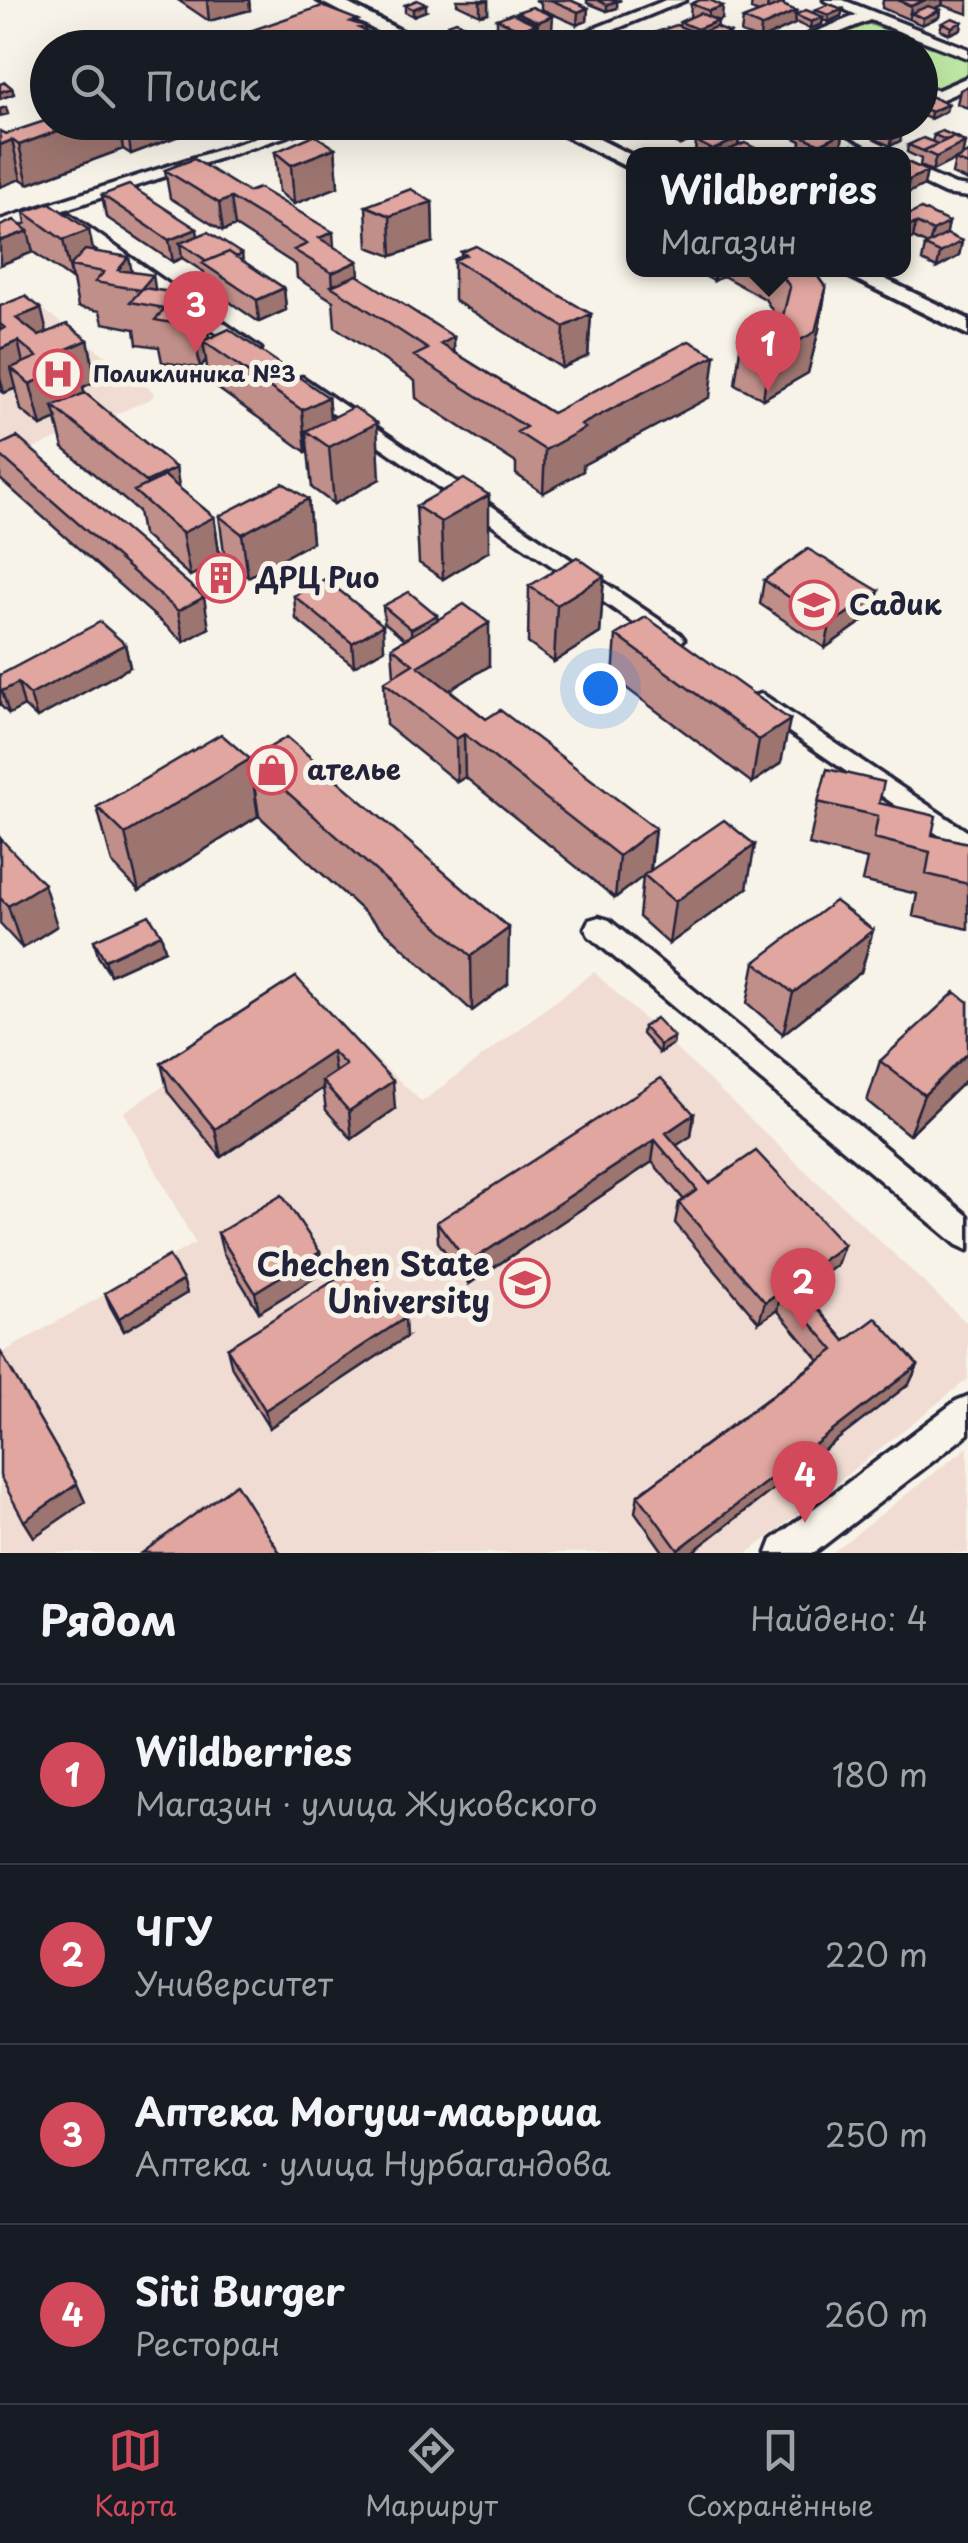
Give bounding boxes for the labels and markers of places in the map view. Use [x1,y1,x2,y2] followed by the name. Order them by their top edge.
[164,270,228,353] pin: 3
[736,310,800,392] pin: 1
[32,348,84,400] hospital icon: Поликлиника №3
[93,356,296,389] place label: Поликлиника №3
[195,552,247,604] building icon: ДРЦ Рио
[255,555,379,598] place label: ДРЦ Рио
[788,579,840,631] school or university icon: Садик
[849,582,942,625] place label: Садик
[246,744,298,796] shop icon: ателье
[307,747,401,790] place label: ателье
[256,1239,490,1324] place label: Chechen State University
[770,1248,836,1330] pin: 2
[499,1257,551,1309] school or university icon: Chechen State University
[772,1440,838,1523] pin: 4

